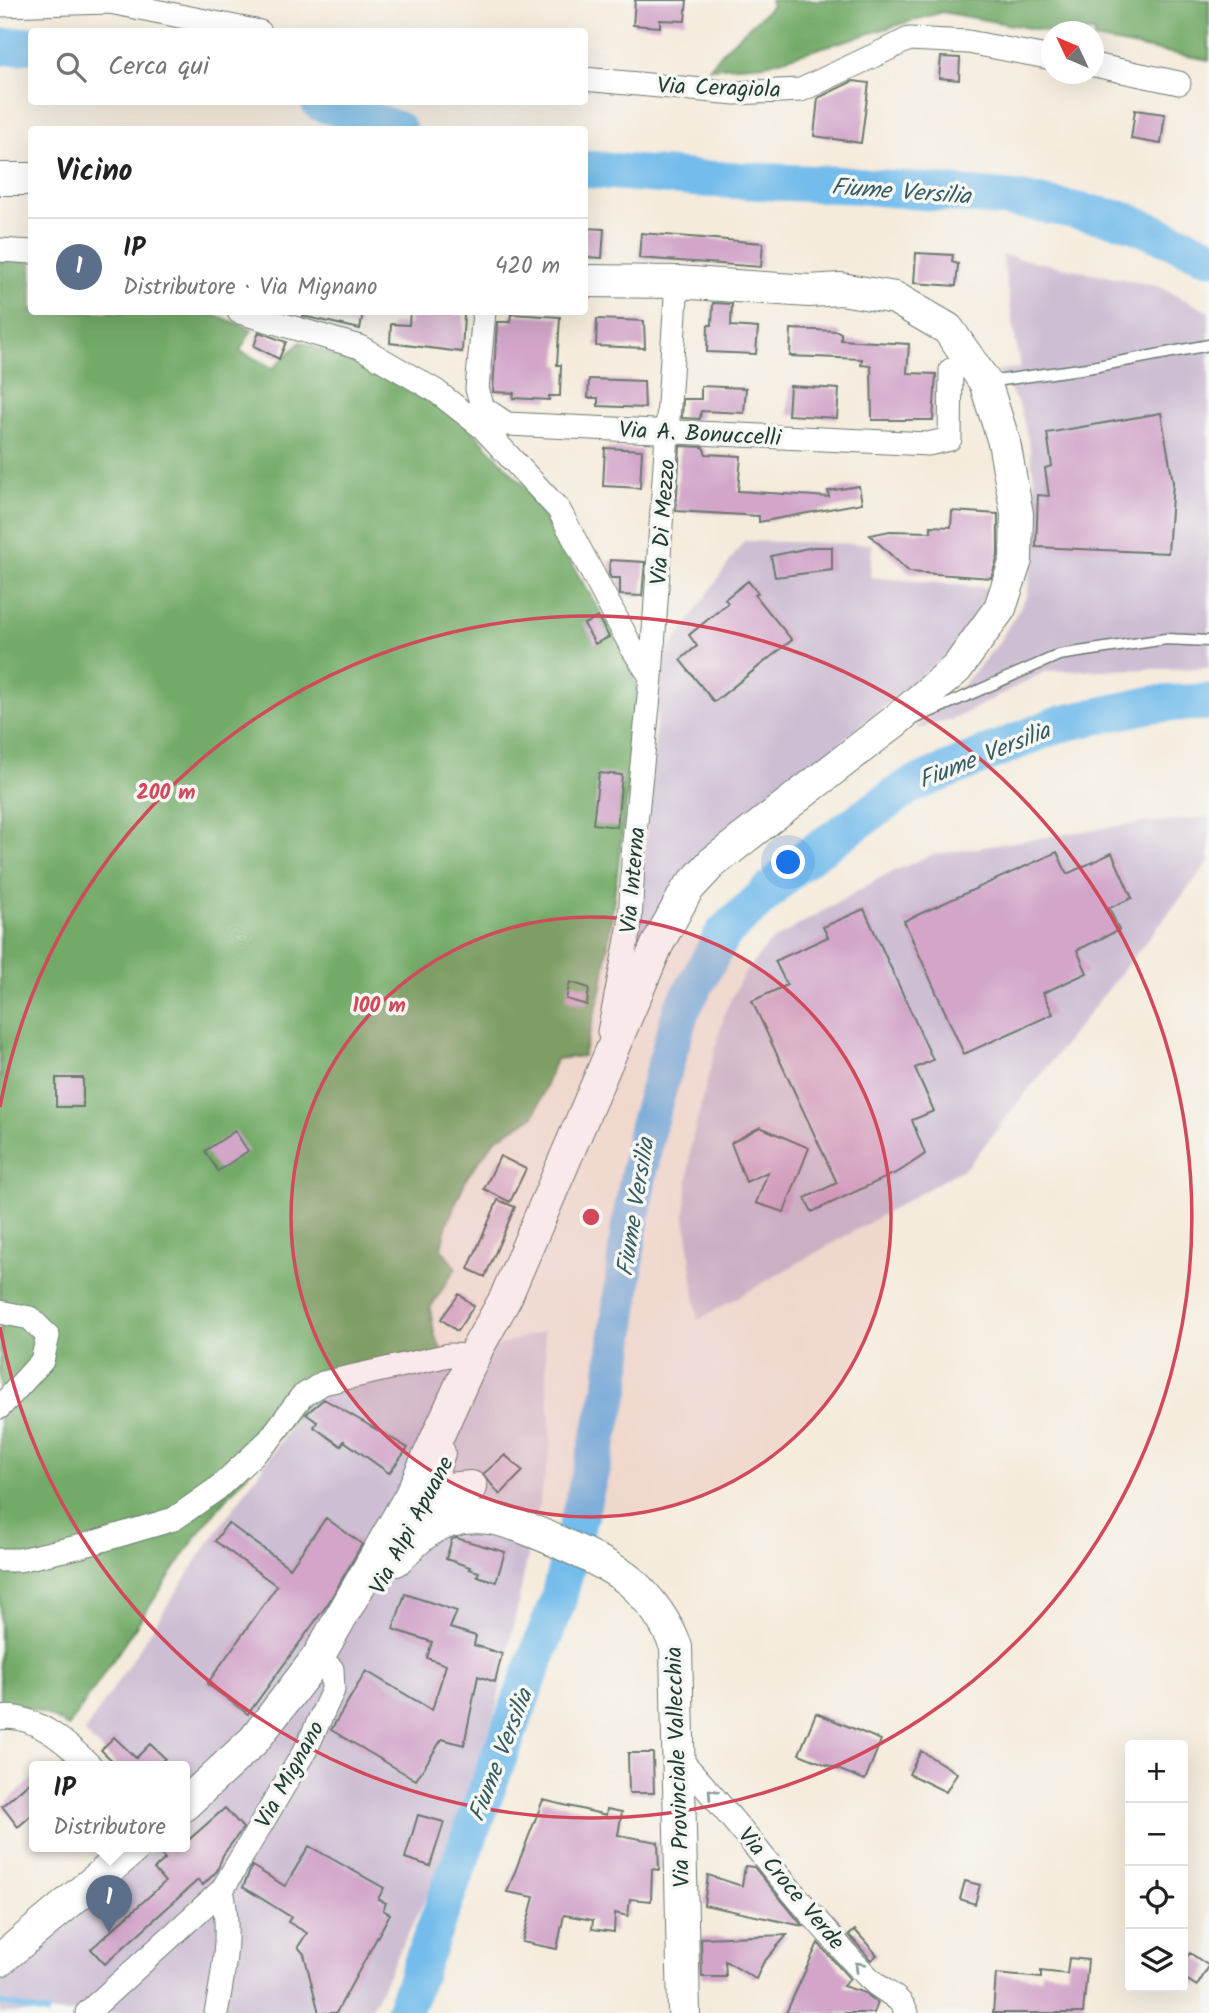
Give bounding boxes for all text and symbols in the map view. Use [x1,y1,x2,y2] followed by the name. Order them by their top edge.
[1041,21,1104,84] north arrow
[28,28,588,105] search box
[108,46,209,88] text: Cerca qui
[52,48,90,86] icon: search
[657,69,781,109] street label: Via Ceragiola
[56,148,133,196] text: Vicino
[830,168,974,217] water label: Fiume Versilia
[123,228,145,270] text: IP
[76,249,82,285] text: 1
[495,249,560,285] text: 420 m
[123,270,377,306] text: Distributore · Via Mignano
[618,413,783,457] street label: Via A. Bonuccelli
[642,458,686,586] street label: Via Di Mezzo
[913,712,1058,801] water label: Fiume Versilia
[136,777,196,810] text: 200 m
[611,825,657,935] street label: Via Interna
[771,845,805,879] your location
[352,990,406,1023] text: 100 m
[606,1134,667,1279] water label: Fiume Versilia
[579,1205,603,1229] centre of rings
[361,1450,464,1602] street label: Via Alpi Apuane
[657,1646,701,1888] street label: Via Provinciale Vallecchia
[458,1682,545,1828] water label: Fiume Versilia
[246,1715,335,1835] street label: Via Mignano
[1125,1740,1188,1992] map controls
[1125,1740,1188,1803] button: +
[29,1761,190,1852] popup
[53,1768,76,1810] text: IP
[708,1788,720,1801] one-way arrow
[1125,1803,1188,1866] button: −
[53,1810,166,1846] text: Distributore
[728,1820,853,1959] street label: Via Croce Verde
[1125,1866,1188,1929] button: locate
[86,1875,132,1933] pin: 1
[1125,1929,1188,1992] button: layers
[855,1962,868,1975] one-way arrow

